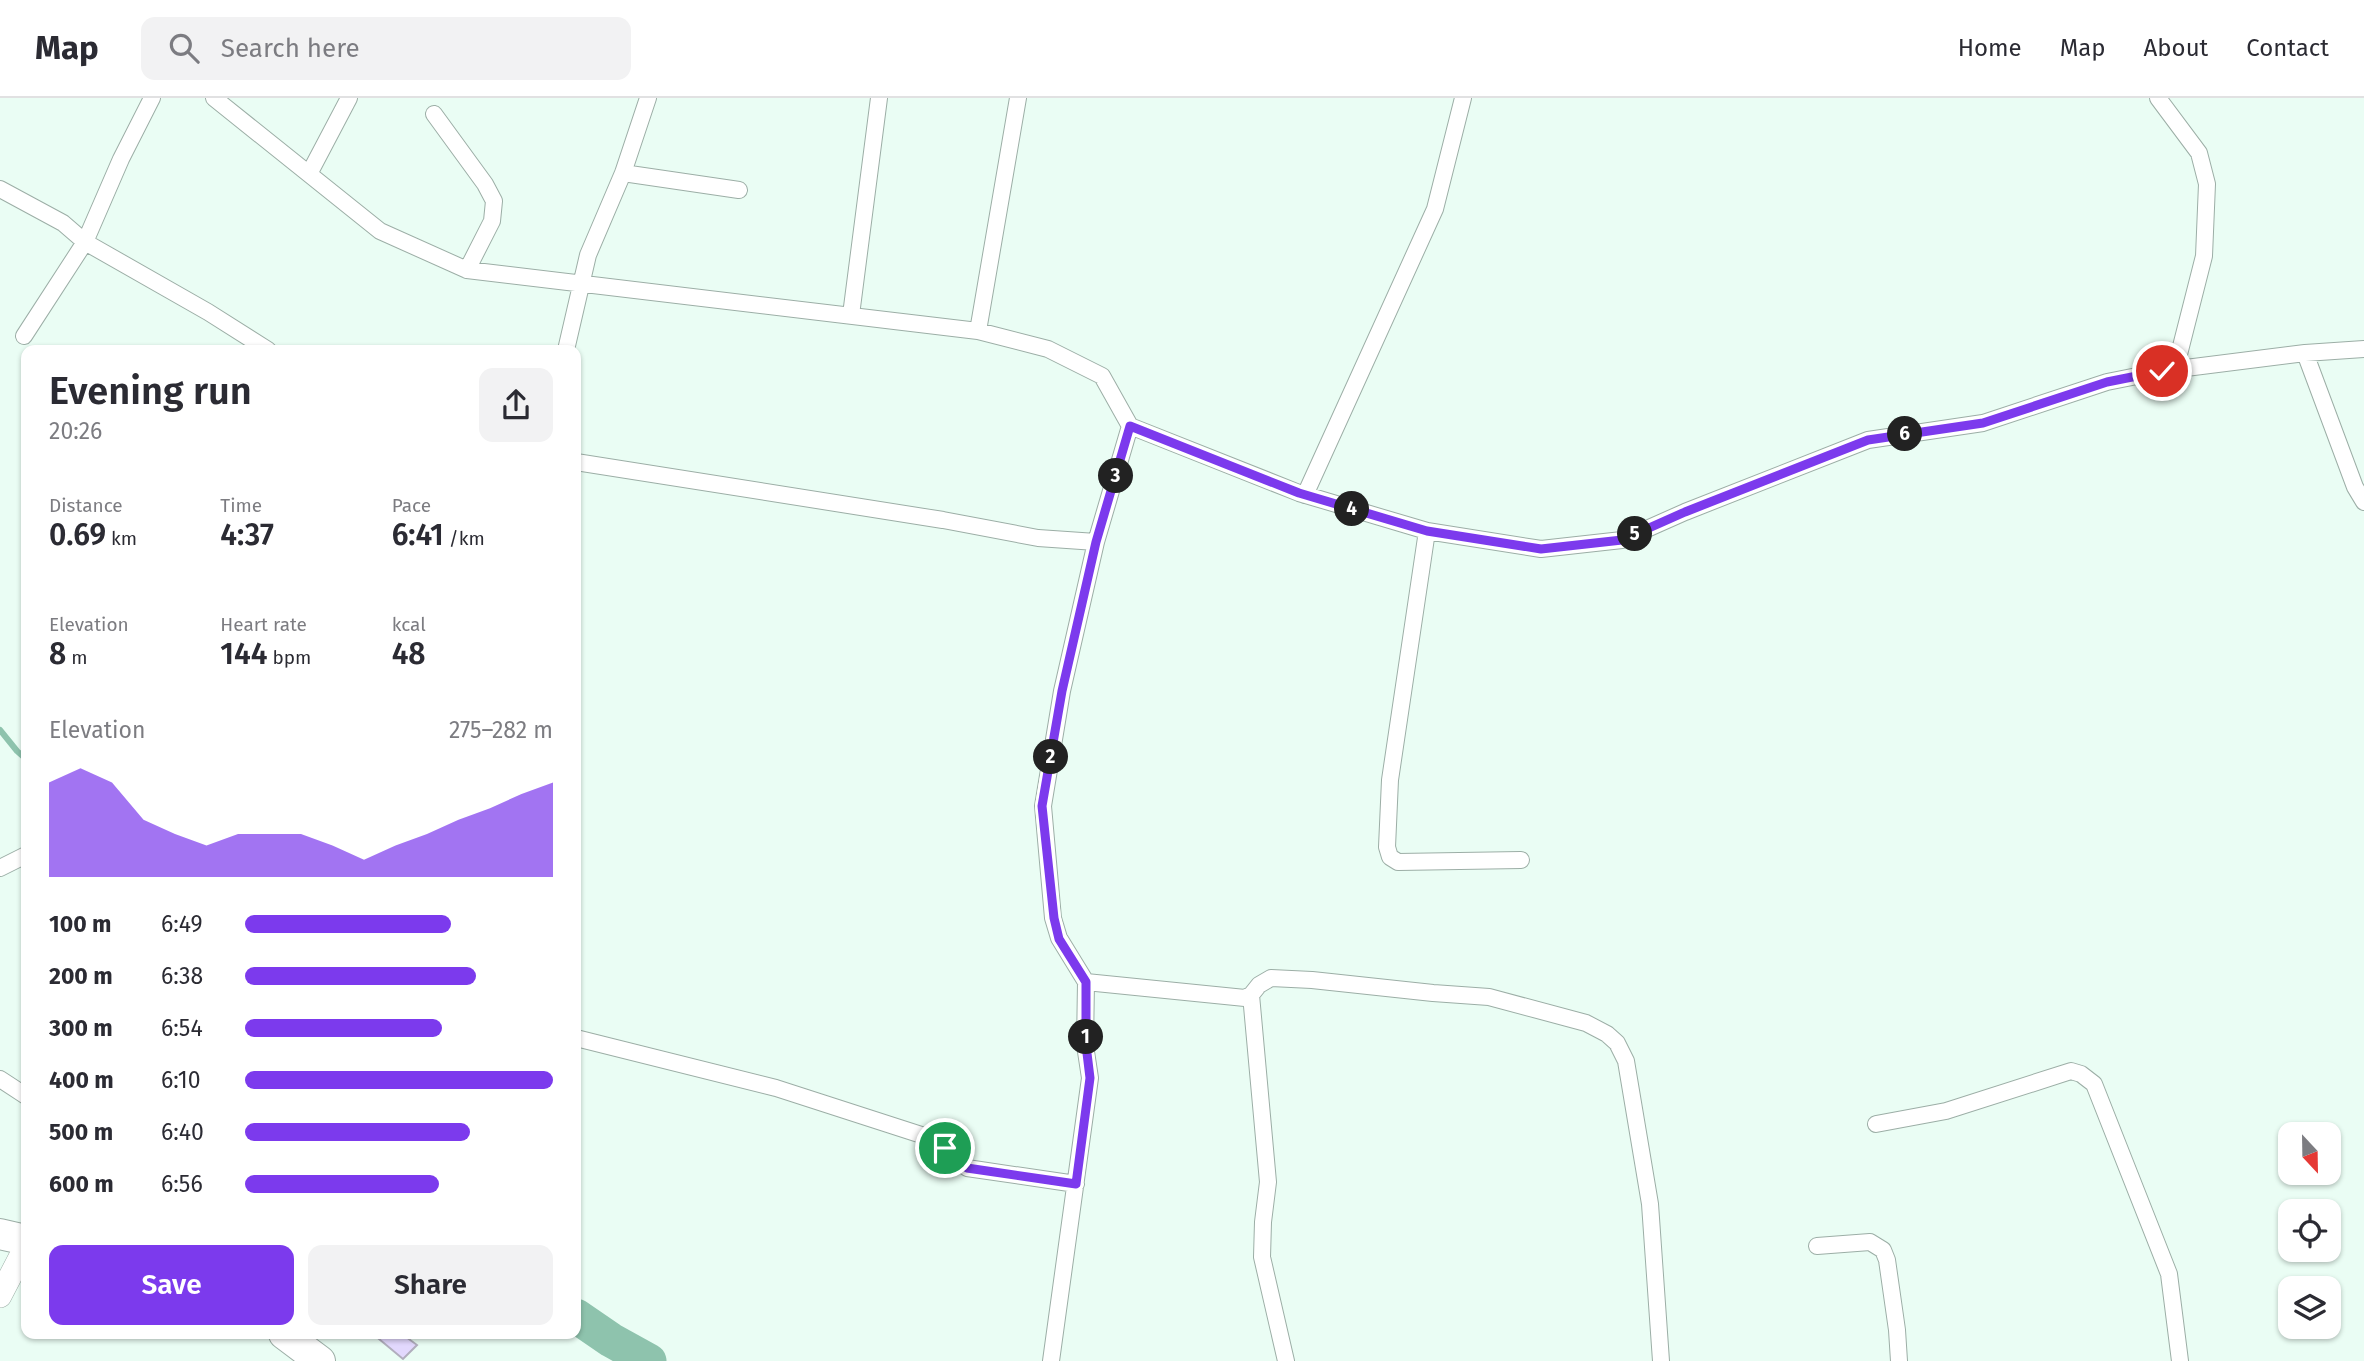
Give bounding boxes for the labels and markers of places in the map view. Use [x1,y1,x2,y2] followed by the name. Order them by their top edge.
[2132,341,2192,401] pin
[1888,416,1923,452] pin: 6
[1098,458,1134,494] pin: 3
[1334,492,1370,526] pin: 4
[1618,516,1652,551] pin: 5
[1034,740,1068,774] pin: 2
[1068,1020,1104,1054] pin: 1
[915,1118,975,1178] pin

